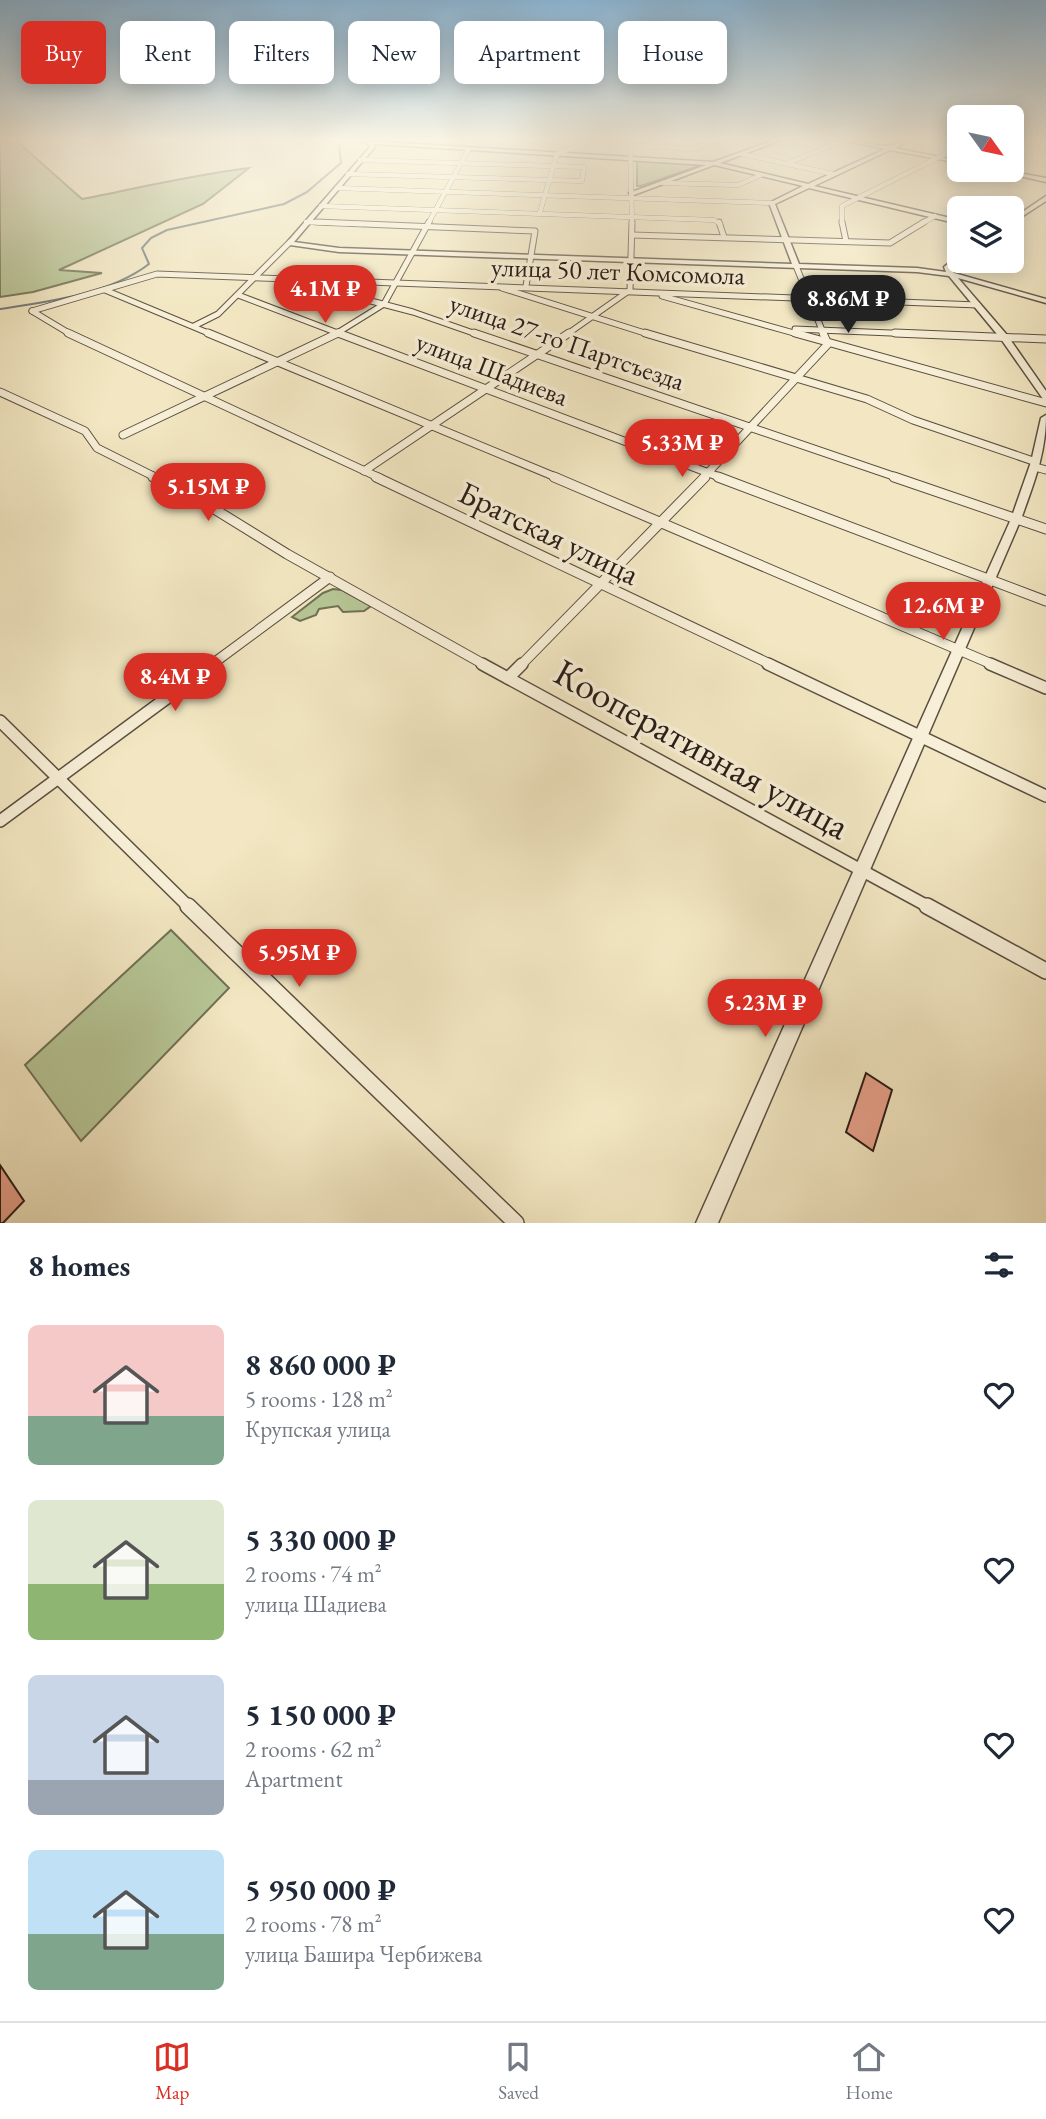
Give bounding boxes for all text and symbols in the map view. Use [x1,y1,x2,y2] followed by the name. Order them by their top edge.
[21,21,106,84] chip: Buy
[120,21,215,84] chip: Rent
[229,21,334,84] chip: Filters
[348,21,440,84] chip: New
[454,21,604,84] chip: Apartment
[618,21,727,84] chip: House
[947,105,1024,182] north arrow
[947,105,1024,273] map controls
[947,196,1024,273] button: layers
[490,250,746,292] street label: улица 50 лет Комсомола
[268,266,382,325] pin: 4.1M ₽
[290,273,360,303] text: 4.1M ₽
[783,276,913,335] pin: 8.86M ₽
[807,283,889,313] text: 8.86M ₽
[445,286,690,398] street label: улица 27-го Партсъезда
[411,324,573,414] street label: улица Шадиева
[617,420,747,479] pin: 5.33M ₽
[641,427,723,457] text: 5.33M ₽
[143,463,273,523] pin: 5.15M ₽
[167,471,249,501] text: 5.15M ₽
[452,471,647,595] street label: Братская улица
[878,582,1008,642] pin: 12.6M ₽
[902,590,984,620] text: 12.6M ₽
[546,647,859,850] street label: Кооперативная улица
[118,654,232,713] pin: 8.4M ₽
[140,661,210,691] text: 8.4M ₽
[234,930,364,989] pin: 5.95M ₽
[258,937,340,967] text: 5.95M ₽
[700,979,830,1039] pin: 5.23M ₽
[724,987,806,1017] text: 5.23M ₽
[28,1246,130,1285] text: 8 homes
[980,1246,1018,1284] icon: filters
[245,1345,396,1384] text: 8 860 000 ₽
[84,1353,168,1437] icon: home
[980,1376,1018,1414] icon: heart
[245,1384,393,1414] text: 5 rooms · 128 m²
[245,1414,391,1444] text: Крупская улица
[245,1520,396,1559] text: 5 330 000 ₽
[84,1528,168,1612] icon: home
[980,1551,1018,1589] icon: heart
[245,1559,382,1589] text: 2 rooms · 74 m²
[245,1589,387,1619] text: улица Шадиева
[245,1695,396,1734] text: 5 150 000 ₽
[84,1703,168,1787] icon: home
[980,1726,1018,1764] icon: heart
[245,1734,382,1764] text: 2 rooms · 62 m²
[245,1764,343,1794] text: Apartment
[245,1870,396,1909] text: 5 950 000 ₽
[84,1878,168,1962] icon: home
[980,1901,1018,1939] icon: heart
[245,1909,382,1939] text: 2 rooms · 78 m²
[245,1939,482,1969] text: улица Башира Чербижева
[153,2038,191,2105] tab: Map
[498,2038,539,2105] tab: Saved
[846,2038,893,2105] tab: Home

